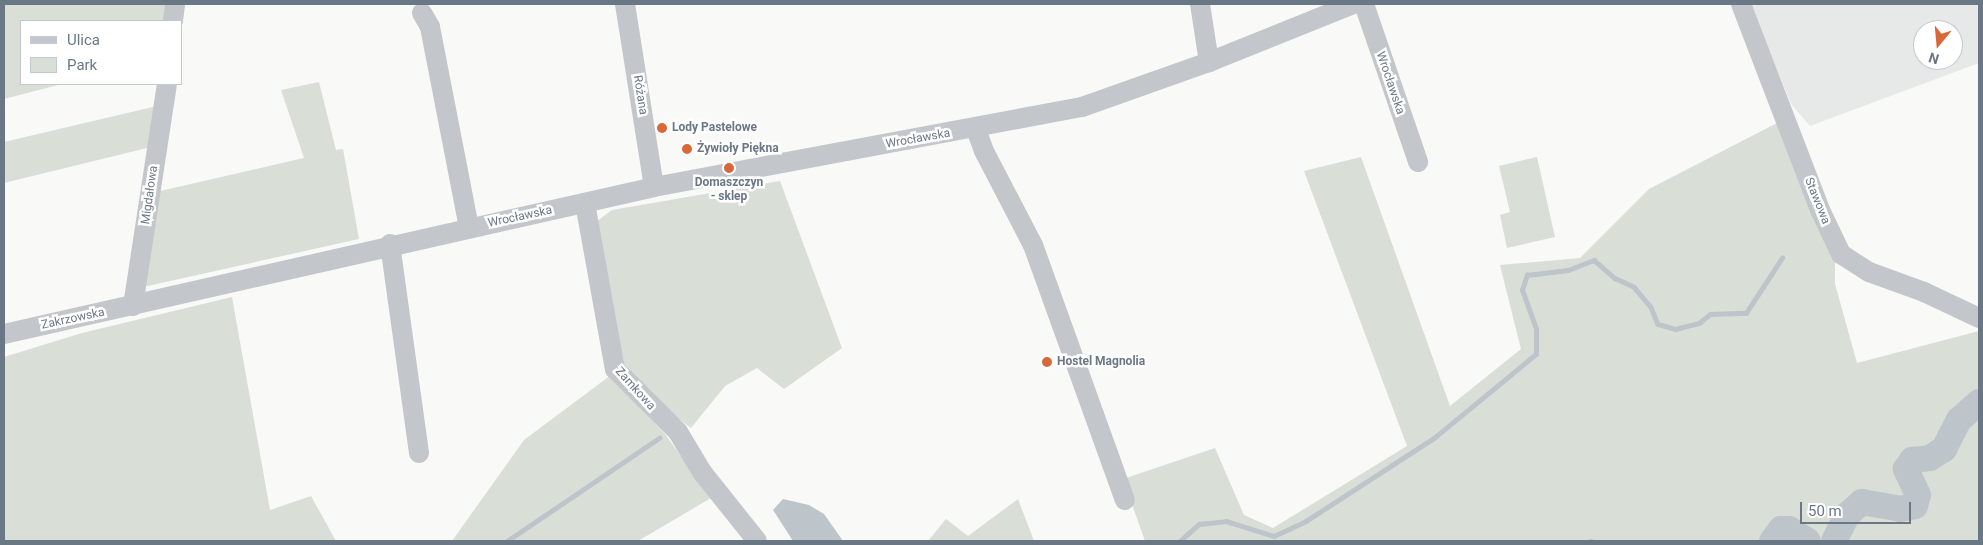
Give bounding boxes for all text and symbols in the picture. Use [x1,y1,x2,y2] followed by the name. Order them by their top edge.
[20,20,182,85] legend
[1913,20,1963,70] north arrow
[67,31,100,49] text: Ulica
[1927,49,1941,67] text: N
[1373,50,1407,116] street label: Wrocławska
[67,56,97,74] text: Park
[630,74,650,116] street label: Różana
[672,121,757,135] place label: Lody Pastelowe
[656,122,668,134] marker: Lody Pastelowe
[885,126,951,152] street label: Wrocławska
[697,142,779,156] place label: Żywioły Piękna
[681,143,693,155] marker: Żywioły Piękna
[723,162,735,174] marker: Domaszczyn - sklep
[139,165,161,225] street label: Migdałowa
[695,176,763,204] place label: Domaszczyn - sklep
[1801,176,1833,226] street label: Stawowa
[487,203,553,231] street label: Wrocławska
[40,305,106,333] street label: Zakrzowska
[1057,355,1145,369] place label: Hostel Magnolia
[1041,356,1053,368] marker: Hostel Magnolia
[612,365,658,413] street label: Zamkowa
[1803,492,1914,524] scale bar
[1808,502,1842,520] text: 50 m

